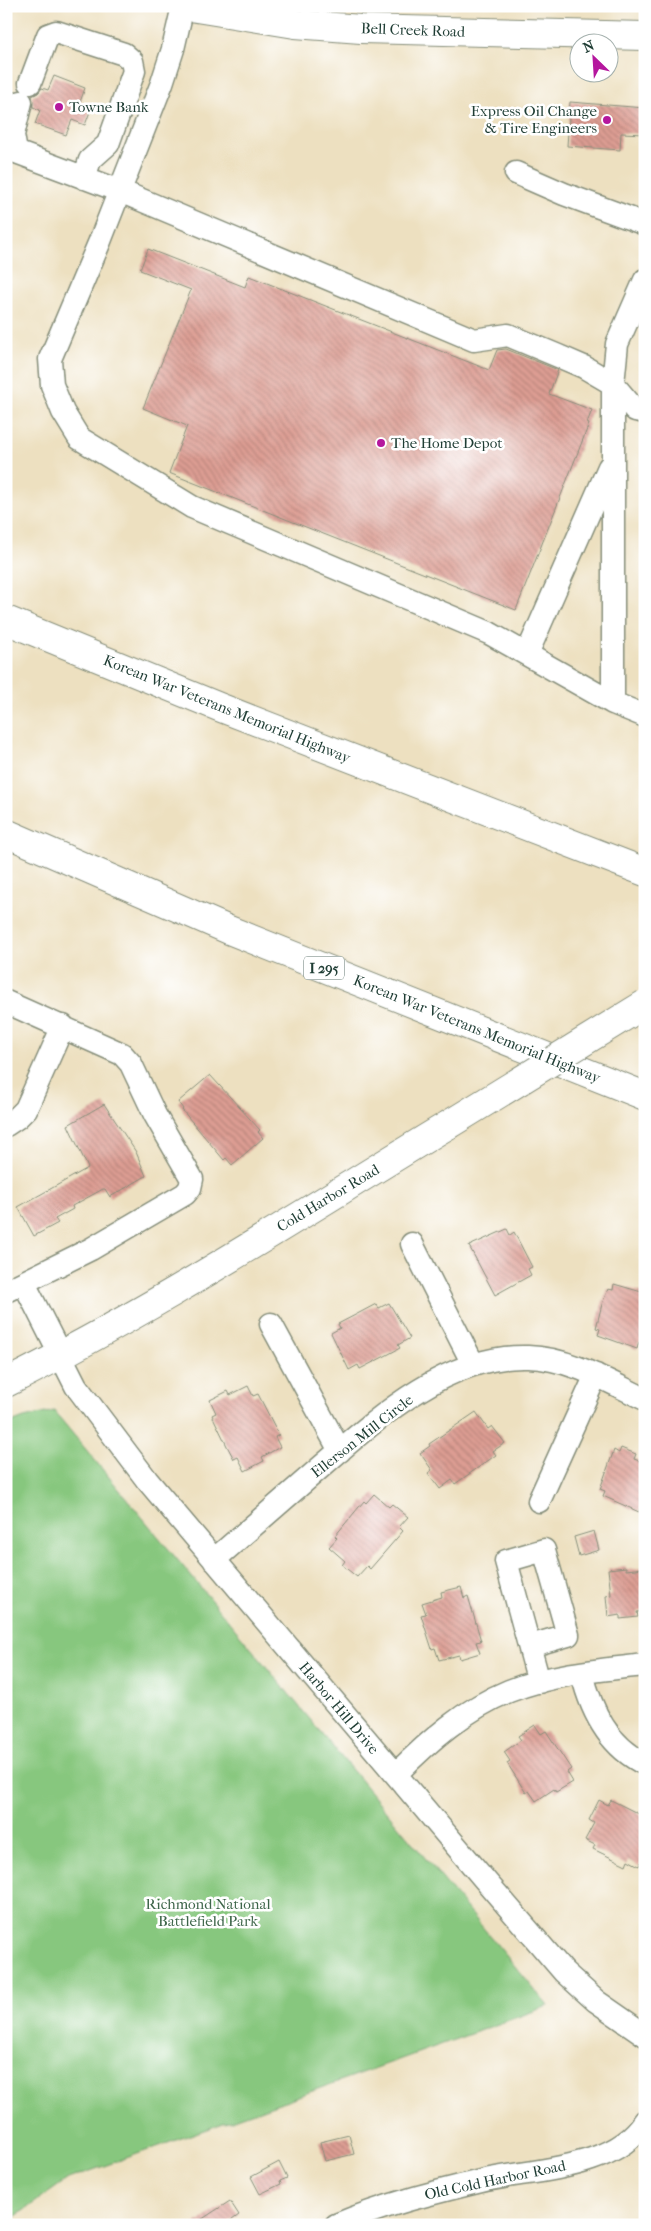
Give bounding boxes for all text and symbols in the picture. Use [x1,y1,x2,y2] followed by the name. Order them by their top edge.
[361,19,466,41] street label: Bell Creek Road
[568,32,618,82] north arrow
[580,37,597,57] text: N
[69,98,149,116] place label: Towne Bank
[53,101,65,113] marker: Towne Bank
[471,102,598,137] place label: Express Oil Change & Tire Engineers
[601,114,613,126] marker: Express Oil Change & Tire Engineers
[391,434,503,452] place label: The Home Depot
[375,437,387,449] marker: The Home Depot
[101,651,354,767] street label: Korean War Veterans Memorial Highway
[304,956,344,980] road number: I 295
[351,971,604,1087] street label: Korean War Veterans Memorial Highway
[273,1160,383,1236] street label: Cold Harbor Road
[307,1390,417,1481] street label: Ellerson Mill Circle
[295,1658,383,1758] street label: Harbor Hill Drive
[145,1895,271,1930] park label: Richmond National Battlefield Park
[423,2156,568,2204] street label: Old Cold Harbor Road

